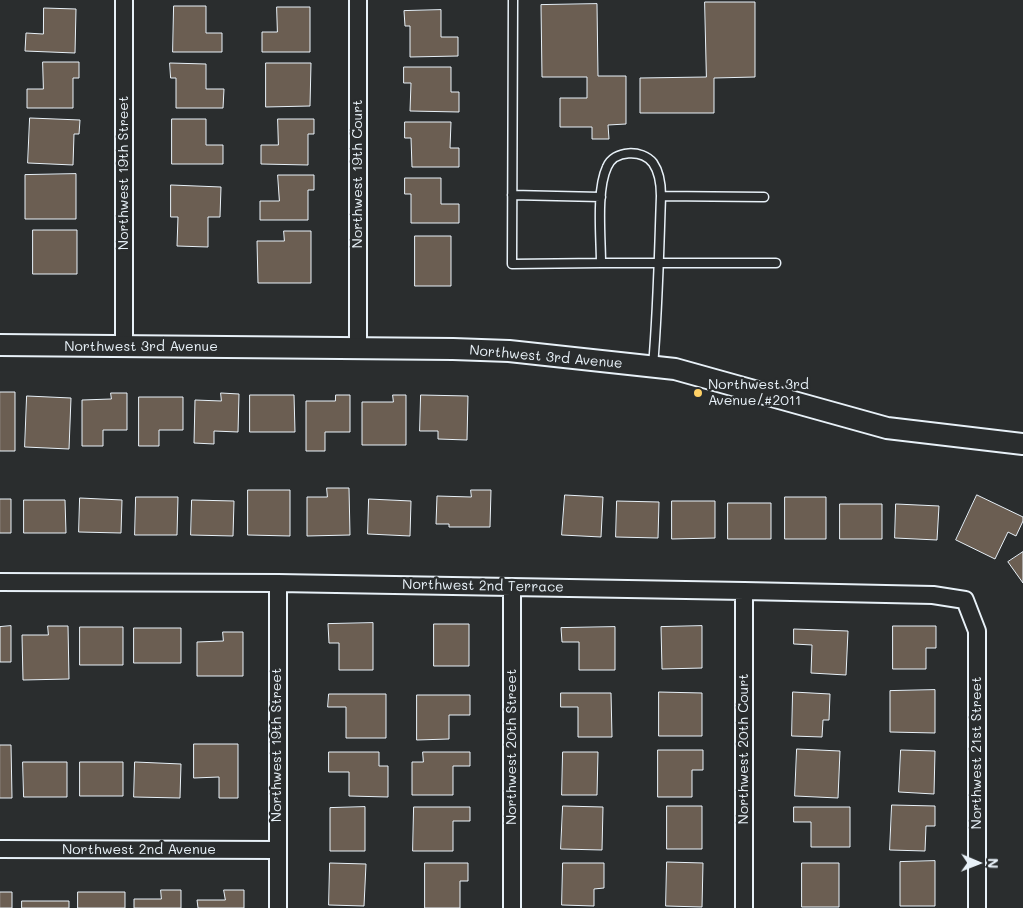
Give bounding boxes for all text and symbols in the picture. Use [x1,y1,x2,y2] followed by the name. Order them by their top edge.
[116,96,132,250] street label: Northwest 19th Street
[350,100,366,248] street label: Northwest 19th Court
[64,339,218,355] street label: Northwest 3rd Avenue
[469,342,623,372] street label: Northwest 3rd Avenue
[708,377,809,410] place label: Northwest 3rd Avenue/#2011
[692,387,704,399] marker: Northwest 3rd Avenue/#2011
[402,576,564,596] street label: Northwest 2nd Terrace
[269,668,285,822] street label: Northwest 19th Street
[504,669,520,825] street label: Northwest 20th Street
[736,674,752,824] street label: Northwest 20th Court
[969,677,985,829] street label: Northwest 21st Street
[953,838,1003,888] north arrow
[62,842,216,858] street label: Northwest 2nd Avenue
[984,858,1003,869] text: N

